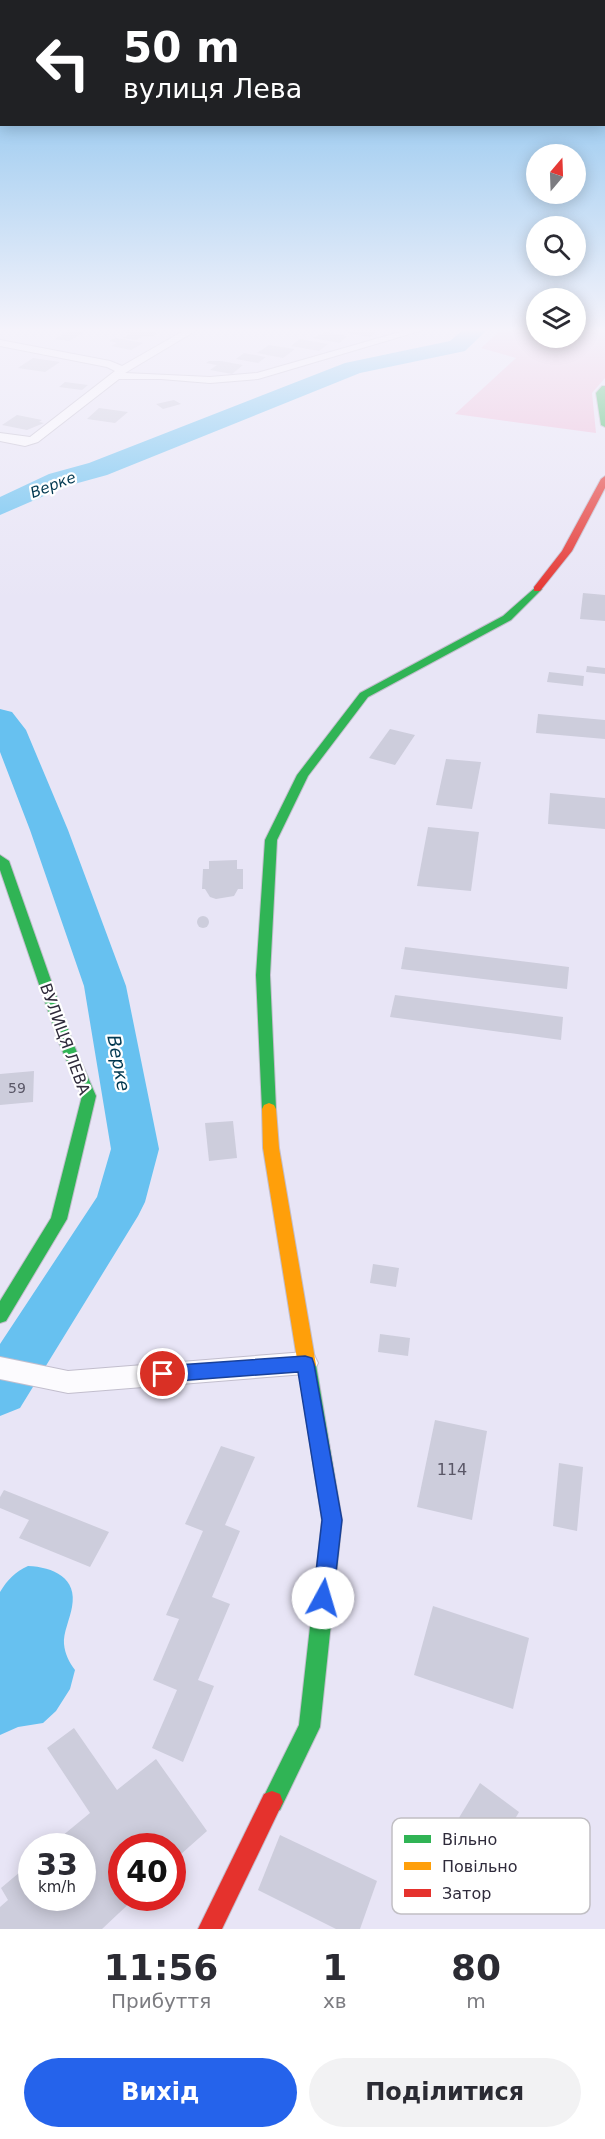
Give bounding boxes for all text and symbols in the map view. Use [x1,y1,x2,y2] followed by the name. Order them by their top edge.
[123,23,240,72] text: 50 m
[24,24,102,102] icon: left
[123,73,302,104] text: вулиця Лева
[526,144,586,204] north arrow
[526,144,586,348] map controls
[526,216,586,276] button: search
[526,288,586,348] button: layers
[28,468,78,502] water label: Верке
[36,981,94,1097] street label: ВУЛИЦЯ ЛЕВА
[103,1033,135,1093] water label: Верке
[8,1080,26,1096] house number: 59
[137,1348,188,1399] pin
[146,1357,179,1390] icon: arrive
[437,1460,467,1479] house number: 114
[291,1566,355,1630] position arrow
[392,1818,590,1914] legend
[442,1830,497,1849] text: Вільно
[108,1833,186,1911] speed limit sign: 40
[36,1847,78,1882] text: 33
[442,1857,518,1876] text: Повільно
[38,1878,76,1896] text: km/h
[442,1884,491,1903] text: Затор
[104,1947,218,1988] text: 11:56
[322,1947,347,1988] text: 1
[451,1947,501,1988] text: 80
[111,1989,211,2013] text: Прибуття
[323,1989,347,2013] text: хв
[466,1989,486,2013] text: m
[24,2058,297,2127] button: Вихід
[309,2058,581,2127] button: Поділитися

